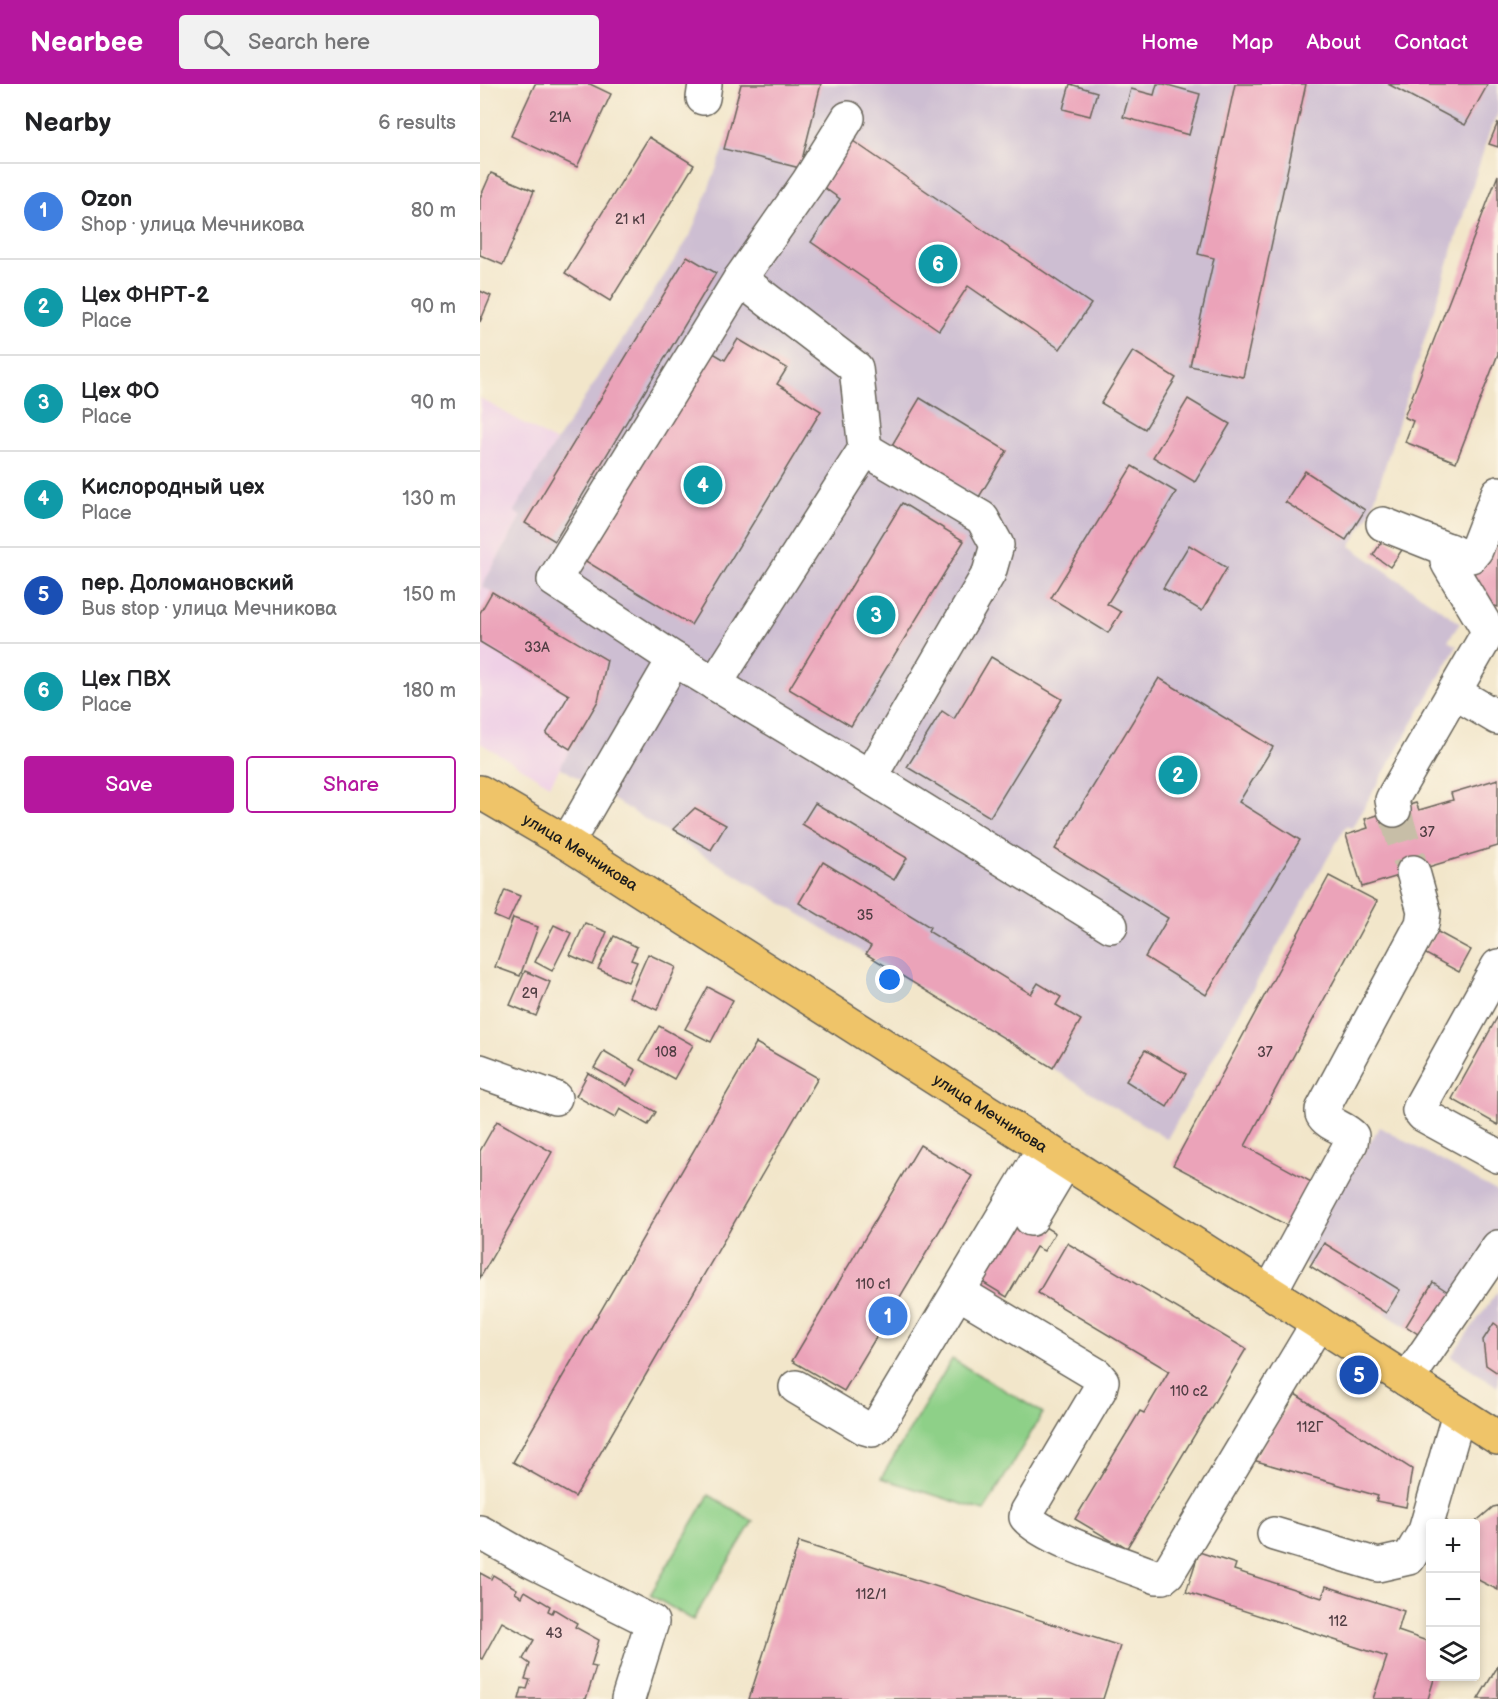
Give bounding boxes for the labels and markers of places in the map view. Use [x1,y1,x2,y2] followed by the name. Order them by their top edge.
[918,242,958,286] pin: 6
[684,462,722,508] pin: 4
[856,592,896,638] pin: 3
[1158,752,1198,798] pin: 2
[868,1294,908,1338] pin: 1
[1340,1352,1378,1398] pin: 5

